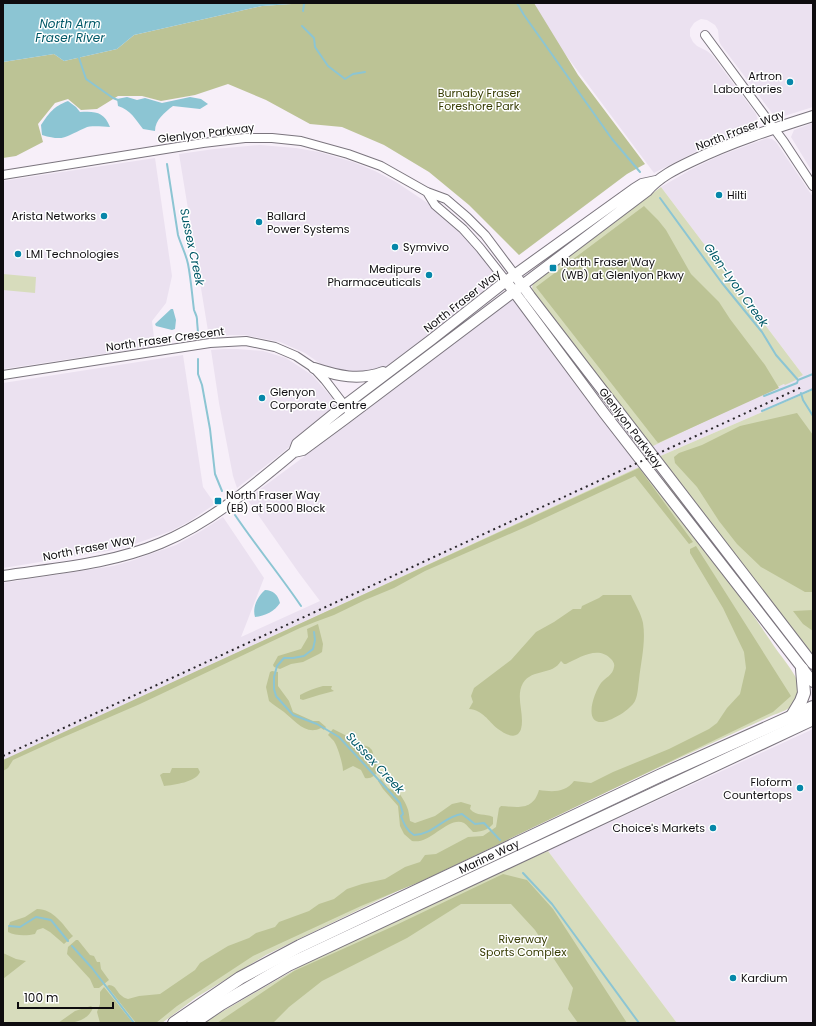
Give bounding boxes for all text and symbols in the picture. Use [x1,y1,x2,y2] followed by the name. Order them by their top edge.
[35,15,105,46] water label: North Arm Fraser River
[713,68,782,97] place label: Artron Laboratories
[785,77,795,87] marker: Artron Laboratories
[438,85,520,114] park label: Burnaby Fraser Foreshore Park
[693,105,787,154] street label: North Fraser Way
[157,119,256,147] street label: Glenlyon Parkway
[727,187,747,203] place label: Hilti
[714,190,724,200] marker: Hilti
[176,207,209,288] water label: Sussex Creek
[12,208,96,224] place label: Arista Networks
[267,208,350,237] place label: Ballard Power Systems
[99,211,109,221] marker: Arista Networks
[254,217,264,227] marker: Ballard Power Systems
[403,239,449,255] place label: Symvivo
[700,239,773,331] water label: Glen-Lyon Creek
[390,242,400,252] marker: Symvivo
[26,246,119,262] place label: LMI Technologies
[13,249,23,259] marker: LMI Technologies
[561,254,685,283] place label: North Fraser Way (WB) at Glenlyon Pkwy
[327,261,421,290] place label: Medipure Pharmaceuticals
[548,263,558,273] marker: North Fraser Way (WB) at Glenlyon Pkwy
[420,265,505,336] street label: North Fraser Way
[424,270,434,280] marker: Medipure Pharmaceuticals
[105,323,225,355] street label: North Fraser Crescent
[270,384,367,413] place label: Glenyon Corporate Centre
[595,384,667,472] street label: Glenlyon Parkway
[257,393,267,403] marker: Glenyon Corporate Centre
[226,487,325,516] place label: North Fraser Way (EB) at 5000 Block
[213,496,223,506] marker: North Fraser Way (EB) at 5000 Block
[41,531,137,565] street label: North Fraser Way
[342,728,409,798] water label: Sussex Creek
[723,774,792,803] place label: Floform Countertops
[795,783,805,793] marker: Floform Countertops
[613,820,705,836] place label: Choice's Markets
[708,823,718,833] marker: Choice's Markets
[456,835,522,878] street label: Marine Way
[480,931,567,960] park label: Riverway Sports Complex
[741,970,788,986] place label: Kardium
[728,973,738,983] marker: Kardium
[18,984,113,1010] scale bar
[24,989,58,1006] text: 100 m

